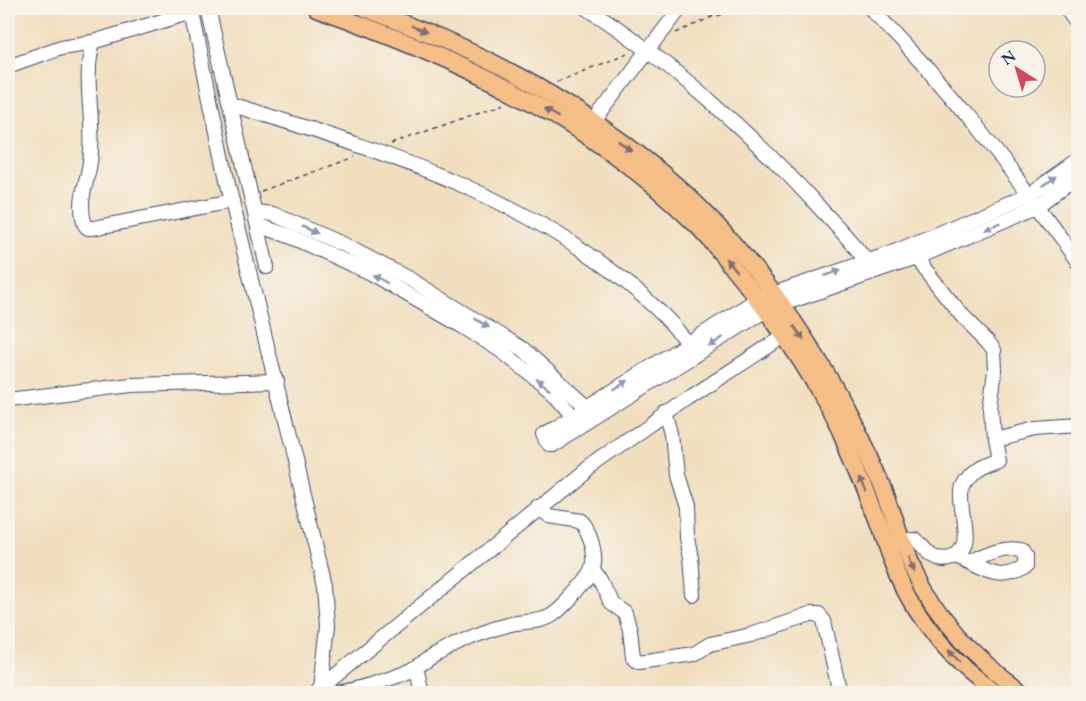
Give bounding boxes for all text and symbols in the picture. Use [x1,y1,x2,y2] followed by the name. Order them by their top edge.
[410,25,428,34] one-way arrow
[987,39,1047,99] north arrow
[997,45,1020,70] text: N
[543,107,559,118] one-way arrow
[617,139,633,152] one-way arrow
[1042,175,1058,186] one-way arrow
[982,221,1000,231] one-way arrow
[302,226,319,235] one-way arrow
[724,257,737,273] one-way arrow
[824,268,842,277] one-way arrow
[372,273,388,284] one-way arrow
[474,317,490,328] one-way arrow
[794,325,805,342] one-way arrow
[708,336,725,347] one-way arrow
[536,378,551,390] one-way arrow
[613,380,629,391] one-way arrow
[859,475,869,493] one-way arrow
[907,556,916,573] one-way arrow
[947,649,961,663] one-way arrow

